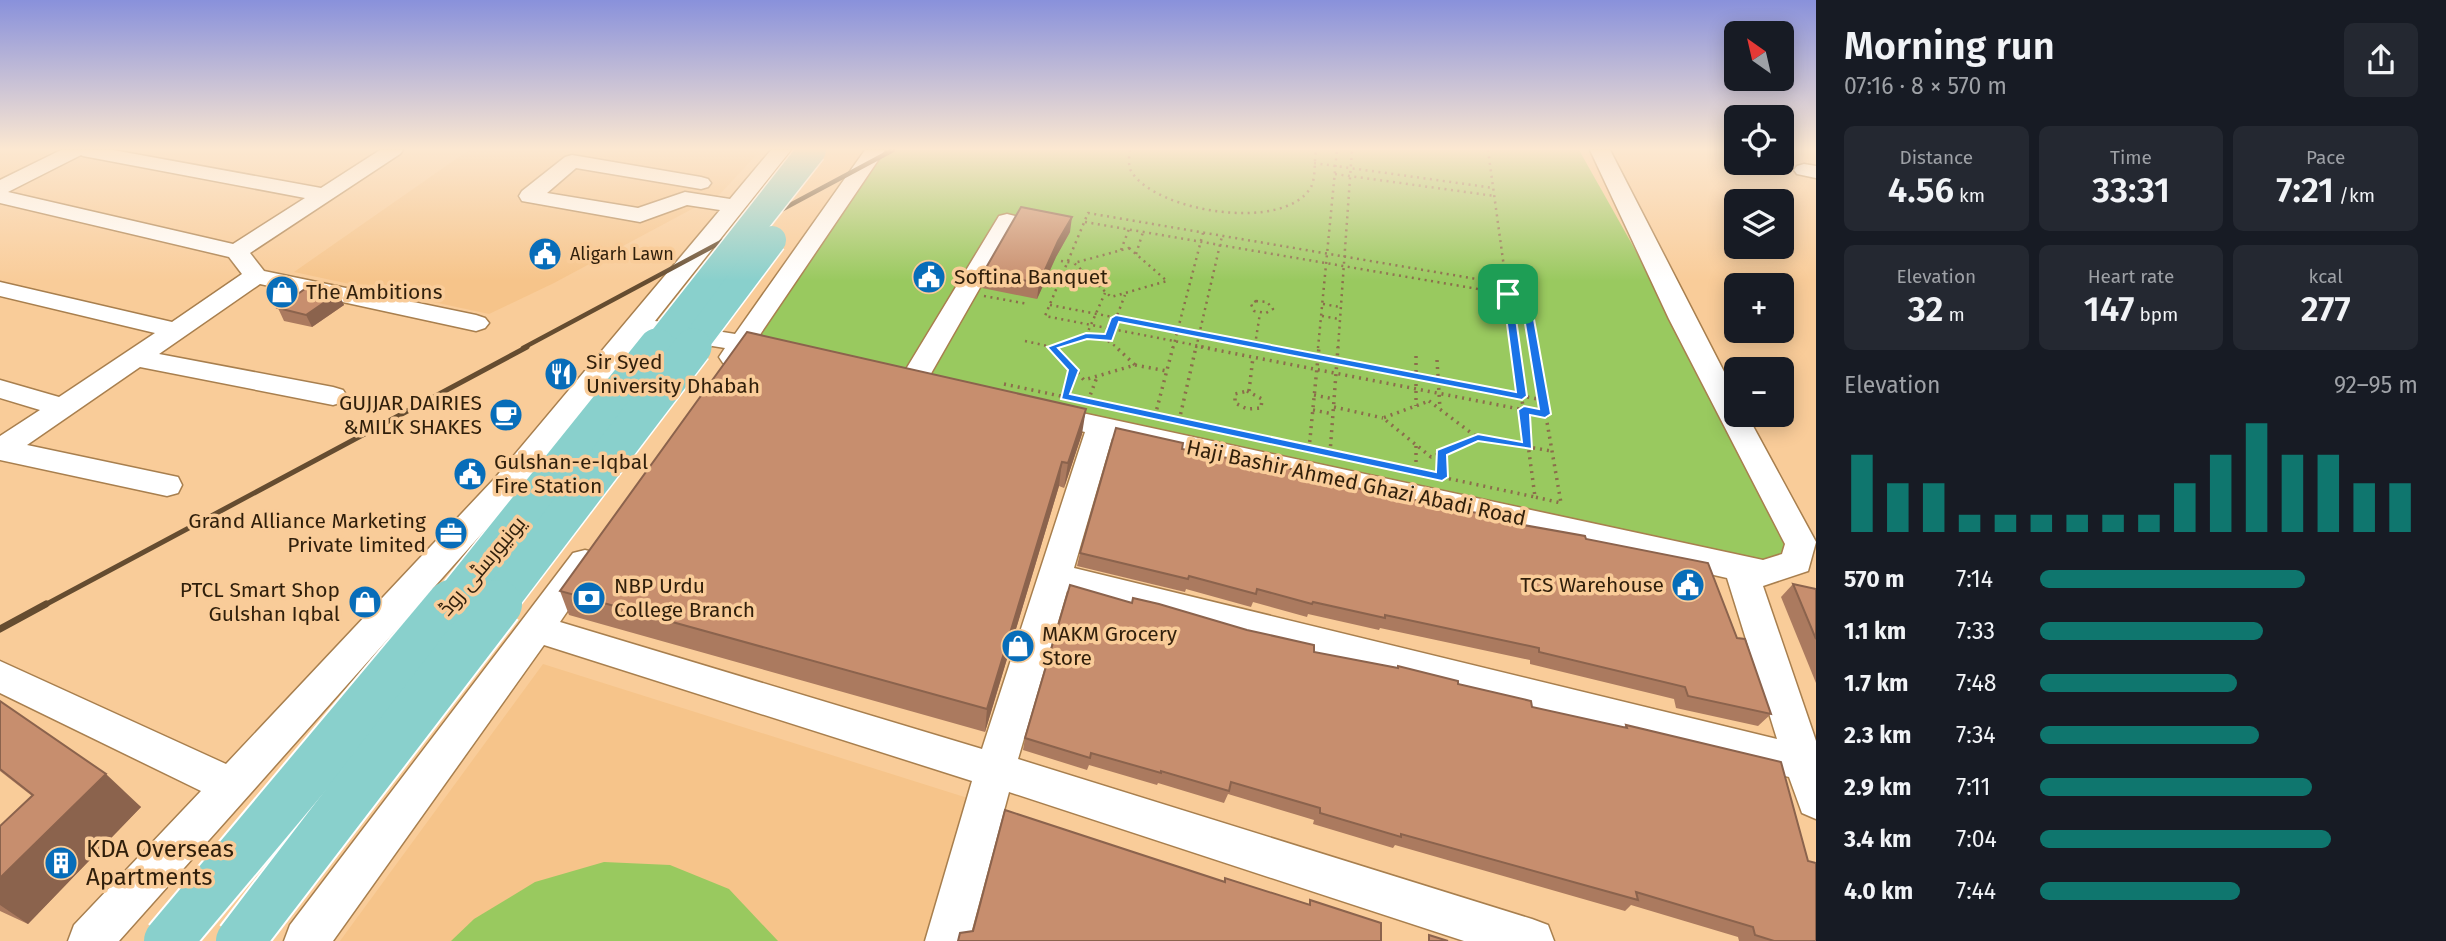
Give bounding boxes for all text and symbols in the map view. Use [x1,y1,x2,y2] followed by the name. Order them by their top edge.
[1724,21,1794,91] north arrow
[1724,21,1794,427] map controls
[1844,23,2055,69] text: Morning run
[2344,23,2418,97] button: share
[1844,72,2007,100] text: 07:16 · 8 × 570 m
[1724,105,1794,175] button: locate
[1899,146,1973,169] text: Distance
[2110,146,2152,169] text: Time
[2306,146,2345,169] text: Pace
[1888,169,1954,211] text: 4.56
[2092,169,2170,211] text: 33:31
[2276,169,2334,211] text: 7:21
[1954,184,1985,207] text: km
[2334,184,2375,207] text: /km
[1724,189,1794,259] button: layers
[526,235,564,273] public building icon: Aligarh Lawn
[570,243,674,265] place label: Aligarh Lawn
[910,258,948,296] public building icon: Softina Banquet
[954,264,1108,290] place label: Softina Banquet
[1478,264,1538,324] pin
[1897,265,1976,288] text: Elevation
[2088,265,2174,288] text: Heart rate
[2309,265,2343,288] text: kcal
[263,273,301,311] shop icon: The Ambitions
[1724,273,1794,343] button: +
[1489,275,1527,313] icon: arrive
[306,279,443,305] place label: The Ambitions
[1908,288,1943,330] text: 32
[2084,288,2134,330] text: 147
[2301,288,2351,330] text: 277
[1943,303,1965,326] text: m
[2134,303,2178,326] text: bpm
[586,349,760,399] place label: Sir Syed University Dhabah
[542,355,580,393] restaurant icon: Sir Syed University Dhabah
[1724,357,1794,427] button: −
[1844,371,1940,399] text: Elevation
[2334,371,2418,399] text: 92–95 m
[339,390,482,440] place label: GUJJAR DAIRIES &MILK SHAKES
[487,396,525,434] cafe icon: GUJJAR DAIRIES &MILK SHAKES
[1184,434,1528,532] street label: Haji Bashir Ahmed Ghazi Abadi Road
[494,449,648,499] place label: Gulshan-e-Iqbal Fire Station
[451,455,489,493] public building icon: Gulshan-e-Iqbal Fire Station
[188,508,426,558] place label: Grand Alliance Marketing Private limited
[433,511,531,621] street label: یونیورسٹی روڈ
[432,514,470,552] office icon: Grand Alliance Marketing Private limited
[1844,565,1905,593] text: 570 m
[1956,565,1993,593] text: 7:14
[1669,566,1707,604] public building icon: TCS Warehouse
[1520,572,1664,598] place label: TCS Warehouse
[614,573,755,623] place label: NBP Urdu College Branch
[180,577,340,627] place label: PTCL Smart Shop Gulshan Iqbal
[570,579,608,617] bank icon: NBP Urdu College Branch
[346,583,384,621] shop icon: PTCL Smart Shop Gulshan Iqbal
[1844,617,1906,645] text: 1.1 km
[1956,617,1995,645] text: 7:33
[1042,621,1178,671] place label: MAKM Grocery Store
[999,627,1037,665] shop icon: MAKM Grocery Store
[1844,669,1909,697] text: 1.7 km
[1956,669,1997,697] text: 7:48
[1844,721,1911,749] text: 2.3 km
[1956,721,1996,749] text: 7:34
[1844,773,1911,801] text: 2.9 km
[1956,773,1990,801] text: 7:11
[1844,825,1912,853] text: 3.4 km
[1956,825,1997,853] text: 7:04
[86,835,234,891] place label: KDA Overseas Apartments
[42,844,80,882] building icon: KDA Overseas Apartments
[1844,877,1913,905] text: 4.0 km
[1956,877,1996,905] text: 7:44

